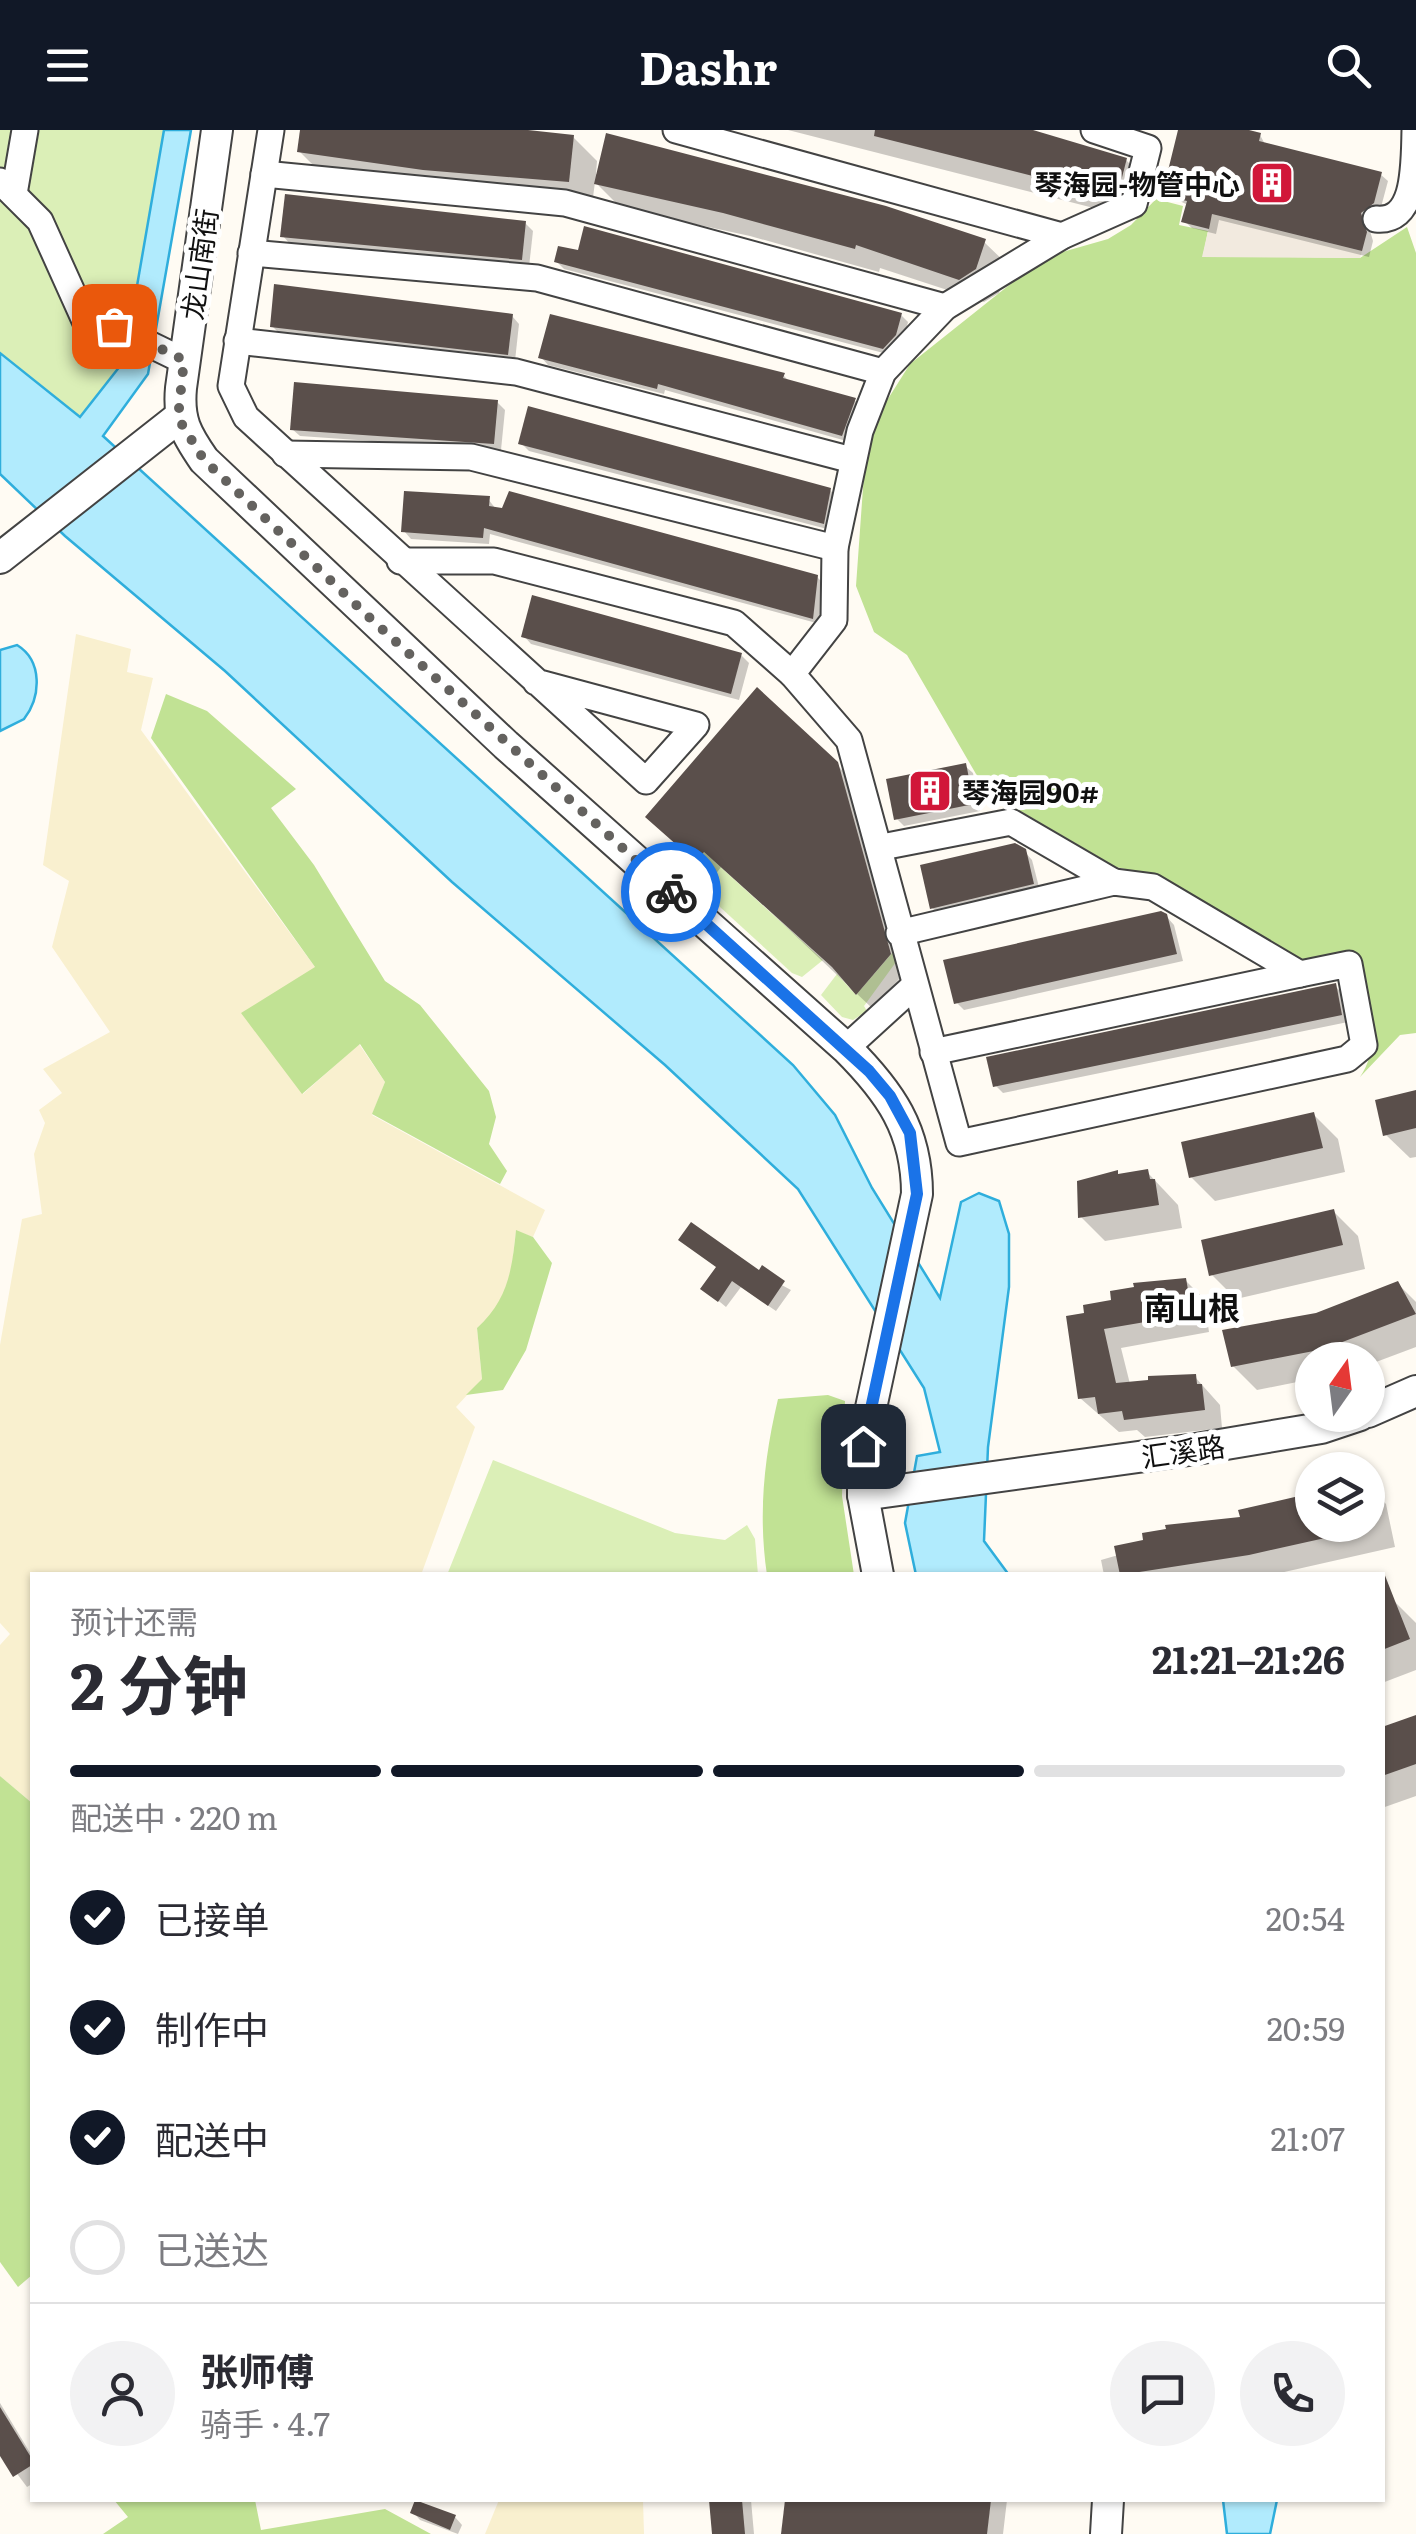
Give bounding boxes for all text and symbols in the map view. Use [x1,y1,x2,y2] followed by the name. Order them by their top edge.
[639,32,777,99] text: Dashr
[40,38,95,93] icon: menu
[1321,38,1376,93] icon: search
[1249,160,1295,206] building icon: 琴海园-物管中心
[1035,162,1240,204] place label: 琴海园-物管中心
[169,206,227,322] street label: 龙山南街
[72,284,157,369] pin
[87,299,142,354] icon: bag
[907,768,953,814] building icon: 琴海园90#
[962,770,1099,812] place label: 琴海园90#
[621,842,721,942] courier
[644,865,699,920] icon: bike
[1144,1282,1240,1330] district label: 南山根
[1295,1342,1385,1432] north arrow
[1295,1342,1385,1542] map controls
[821,1404,906,1489] pin
[836,1419,891,1474] icon: home
[1138,1423,1228,1477] street label: 汇溪路
[1295,1452,1385,1542] button: layers
[70,1596,198,1644] text: 预计还需
[1152,1629,1345,1686] text: 21:21–21:26
[70,1633,248,1730] text: 2 分钟
[70,1792,278,1840] text: 配送中 · 220 m
[155,1889,269,1946] text: 已接单
[70,1890,125,1945] icon: check
[1266,1893,1345,1941] text: 20:54
[155,1999,269,2056] text: 制作中
[70,2000,125,2055] icon: check
[1267,2003,1345,2051] text: 20:59
[155,2109,269,2166] text: 配送中
[70,2110,125,2165] icon: check
[1270,2113,1345,2161] text: 21:07
[155,2219,269,2276] text: 已送达
[70,2341,175,2446] button: person
[200,2341,314,2398] text: 张师傅
[1110,2341,1215,2446] button: chat
[1240,2341,1345,2446] button: phone
[200,2398,330,2446] text: 骑手 · 4.7

